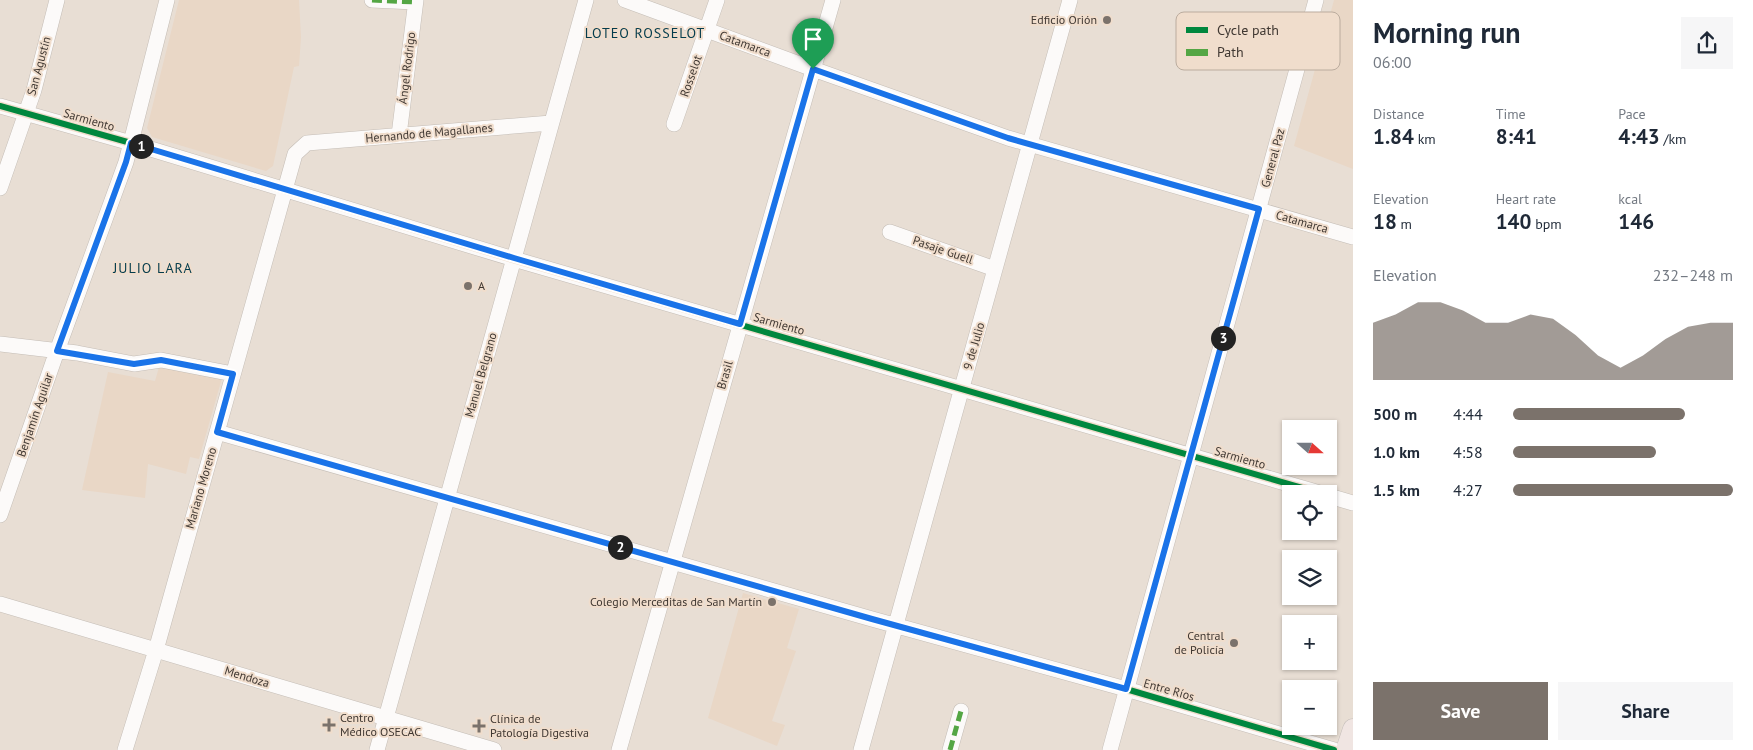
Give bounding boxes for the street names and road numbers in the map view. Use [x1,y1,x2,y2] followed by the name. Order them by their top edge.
[717,27,773,60] street label: Catamarca
[395,31,418,105] street label: Ángel Rodrigo
[23,35,54,97] street label: San Agustín
[676,53,705,99] street label: Rosselot
[62,105,116,134] street label: Sarmiento
[365,119,493,146] street label: Hernando de Magallanes
[1257,127,1288,189] street label: General Paz
[1274,207,1330,236] street label: Catamarca
[911,232,976,267] street label: Pasaje Guell
[752,309,806,338] street label: Sarmiento
[960,320,987,371] street label: 9 de Julio
[461,331,500,419] street label: Manuel Belgrano
[713,358,736,391] street label: Brasil
[13,371,56,459] street label: Benjamín Aguilar
[1213,443,1267,472] street label: Sarmiento
[182,445,219,530] street label: Mariano Moreno
[223,663,271,690] street label: Mendoza
[1142,675,1196,704] street label: Entre Ríos

